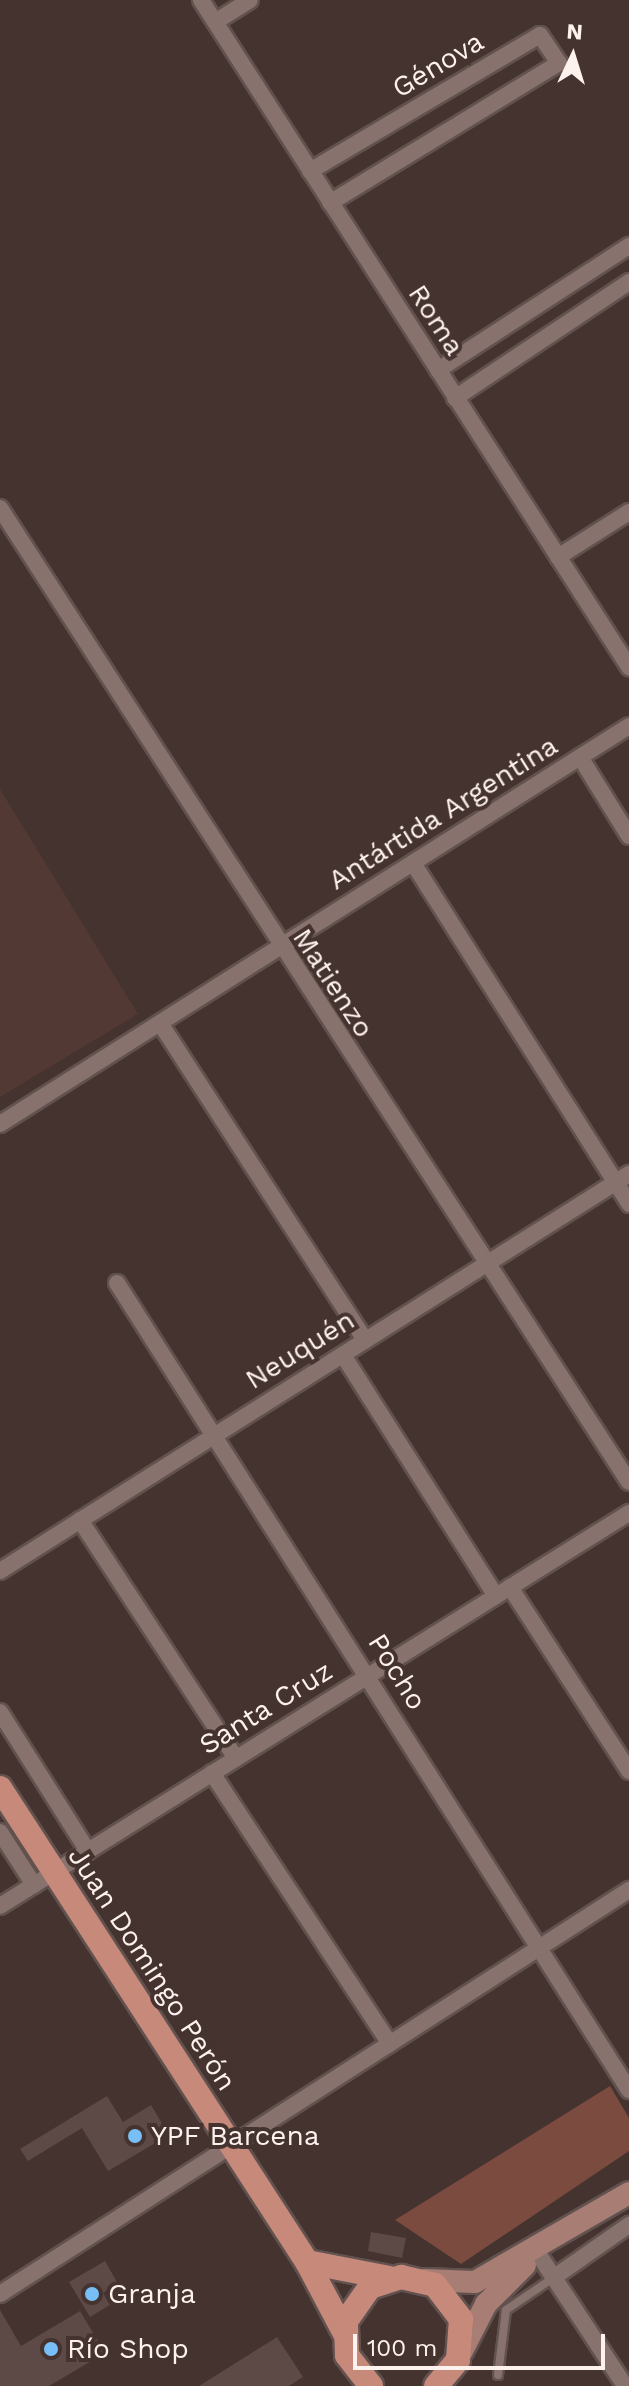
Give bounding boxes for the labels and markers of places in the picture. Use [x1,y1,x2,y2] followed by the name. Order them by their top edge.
[151,2119,320,2153] place label: YPF Barcena
[126,2127,144,2145] marker: YPF Barcena
[108,2277,196,2311] place label: Granja
[83,2285,101,2303] marker: Granja
[67,2332,189,2366] place label: Río Shop
[42,2340,60,2358] marker: Río Shop

